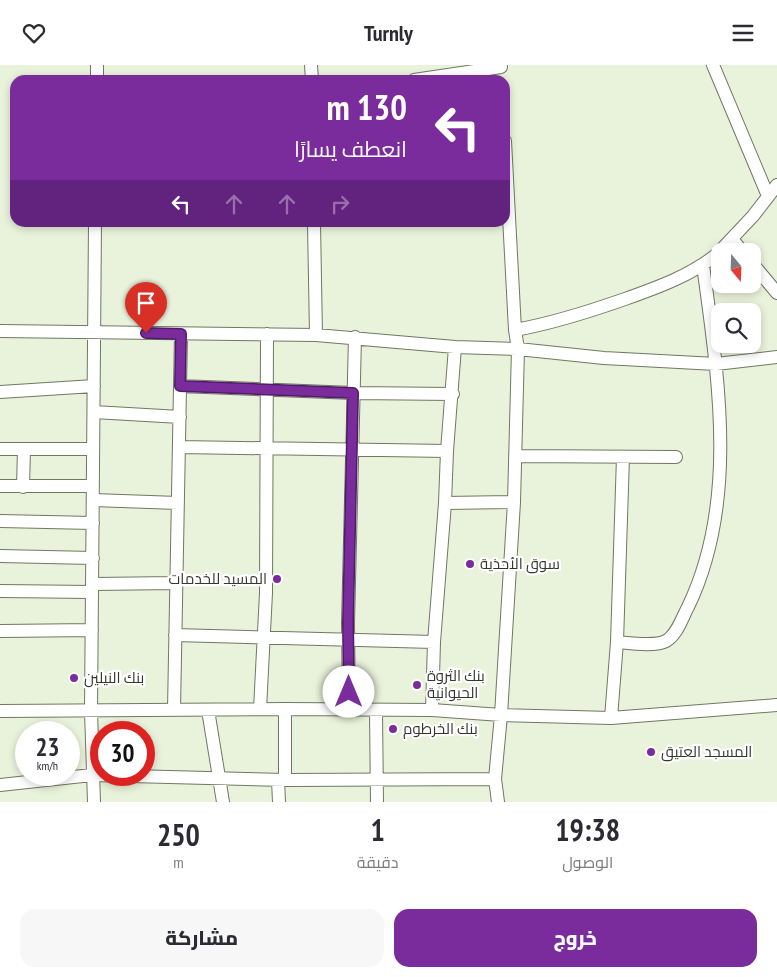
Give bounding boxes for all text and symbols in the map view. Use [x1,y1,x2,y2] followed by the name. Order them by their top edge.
[20,19,48,47] icon: heart
[364,19,413,47] text: Turnly
[729,19,757,47] icon: menu
[326,84,407,130] text: 130 m
[425,95,490,160] icon: left
[294,135,407,163] text: انعطف يسارًا
[167,190,195,218] icon: left
[220,190,248,218] icon: ahead
[273,190,301,218] icon: ahead
[326,190,354,218] icon: right
[711,243,761,293] north arrow
[711,243,761,353] map controls
[125,282,167,333] pin
[132,289,160,317] icon: arrive
[711,303,761,353] button: search
[480,554,560,574] place label: سوق الأحذية
[464,558,476,570] marker: سوق الأحذية
[168,569,267,588] place label: المسيد للخدمات
[271,573,283,585] marker: المسيد للخدمات
[322,665,374,717] position arrow
[427,666,485,702] place label: بنك الثروة الحيوانية
[84,668,144,688] place label: بنك النيلين
[68,672,80,684] marker: بنك النيلين
[411,679,423,691] marker: بنك الثروة الحيوانية
[403,719,478,739] place label: بنك الخرطوم
[90,721,155,786] speed limit sign: 30
[387,723,399,735] marker: بنك الخرطوم
[36,731,59,763] text: 23
[661,742,752,762] place label: المسجد العتيق
[645,746,657,758] marker: المسجد العتيق
[37,758,58,773] text: km/h
[370,810,385,849] text: 1
[555,810,620,849] text: 19:38
[157,815,200,854] text: 250
[173,852,184,872] text: m
[357,852,398,872] text: دقيقة
[562,852,613,872] text: الوصول
[20,909,384,967] button: مشاركة
[394,909,757,967] button: خروج

